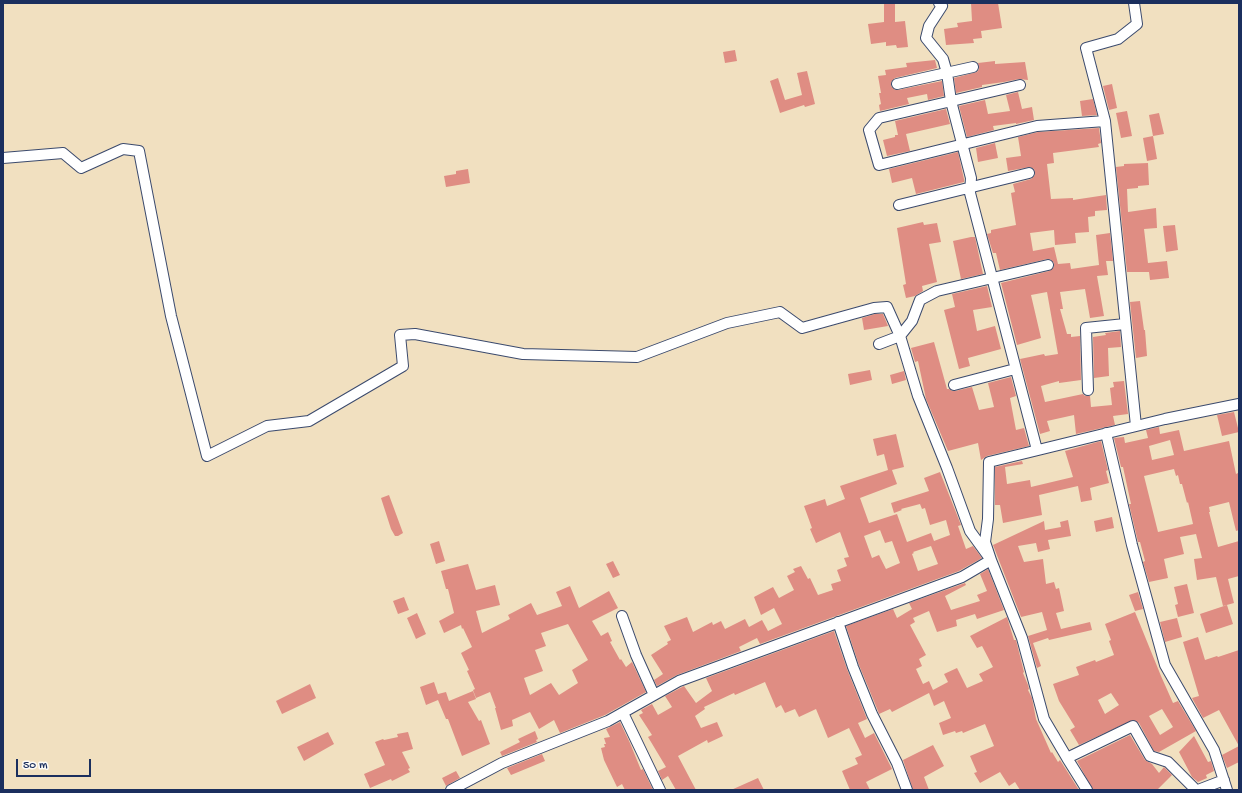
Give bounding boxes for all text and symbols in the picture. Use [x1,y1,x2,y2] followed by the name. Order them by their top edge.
[18,751,93,777] scale bar
[23,759,48,773] text: 50 m

